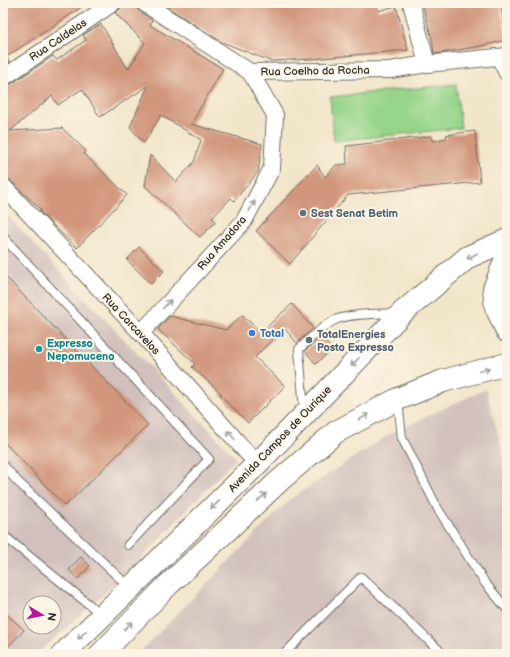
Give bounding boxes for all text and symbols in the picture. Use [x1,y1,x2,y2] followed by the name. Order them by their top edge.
[27,16,90,64] street label: Rua Caldelas
[260,64,370,78] street label: Rua Coelho da Rocha
[248,200,256,212] one-way arrow
[311,207,398,220] place label: Sest Senat Betim
[298,208,308,218] marker: Sest Senat Betim
[195,213,249,273] street label: Rua Amadora
[466,253,478,260] one-way arrow
[99,291,163,358] street label: Rua Carcavelos
[162,299,172,309] one-way arrow
[260,327,284,340] place label: Total
[247,328,257,338] marker: Total
[317,328,394,354] place label: TotalEnergies Posto Expresso
[304,335,314,345] marker: TotalEnergies Posto Expresso
[47,337,114,363] place label: Expresso Nepomuceno
[34,344,44,354] marker: Expresso Nepomuceno
[350,357,360,367] one-way arrow
[477,366,490,373] one-way arrow
[226,383,334,495] street label: Avenida Campos de Ourique
[357,413,369,421] one-way arrow
[227,429,236,440] one-way arrow
[257,492,267,502] one-way arrow
[210,500,220,510] one-way arrow
[22,595,62,635] north arrow
[44,611,58,622] text: N
[123,621,133,631] one-way arrow
[77,630,87,640] one-way arrow

